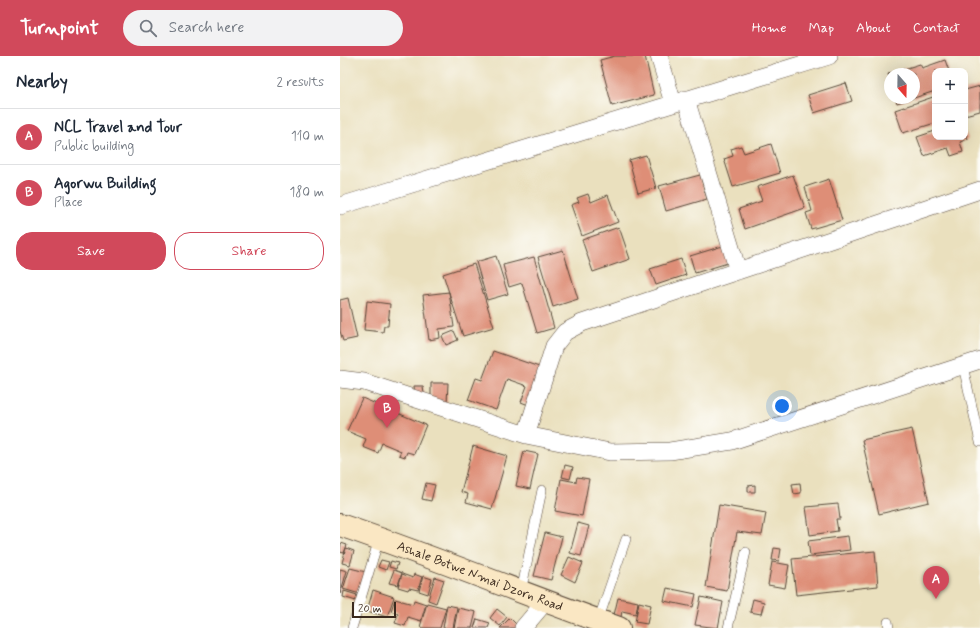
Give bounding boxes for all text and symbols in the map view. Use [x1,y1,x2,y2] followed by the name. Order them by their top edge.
[123,10,403,46] search box
[20,16,99,41] text: Turnpoint
[137,17,159,39] icon: search
[169,18,244,38] text: Search here
[752,19,786,37] text: Home
[808,19,834,37] text: Map
[856,19,891,37] text: About
[913,19,960,37] text: Contact
[884,68,920,104] north arrow
[932,68,968,140] map controls
[932,68,968,104] button: +
[16,71,68,93] text: Nearby
[277,74,324,91] text: 2 results
[932,104,968,140] button: −
[54,118,182,138] text: NCL Travel and Tour
[25,128,33,145] text: A
[291,128,324,145] text: 110 m
[54,138,134,155] text: Public building
[54,174,157,194] text: Agorwu Building
[25,184,33,201] text: B
[289,184,324,201] text: 180 m
[54,194,83,211] text: Place
[16,232,166,270] button: Save
[174,232,324,270] button: Share
[374,395,400,428] pin: B
[772,396,792,416] your location
[395,537,565,615] street label: Ashale Botwe Nmai Dzorn Road
[923,566,949,599] pin: A
[352,600,396,619] scale bar
[358,602,381,616] text: 20 m

